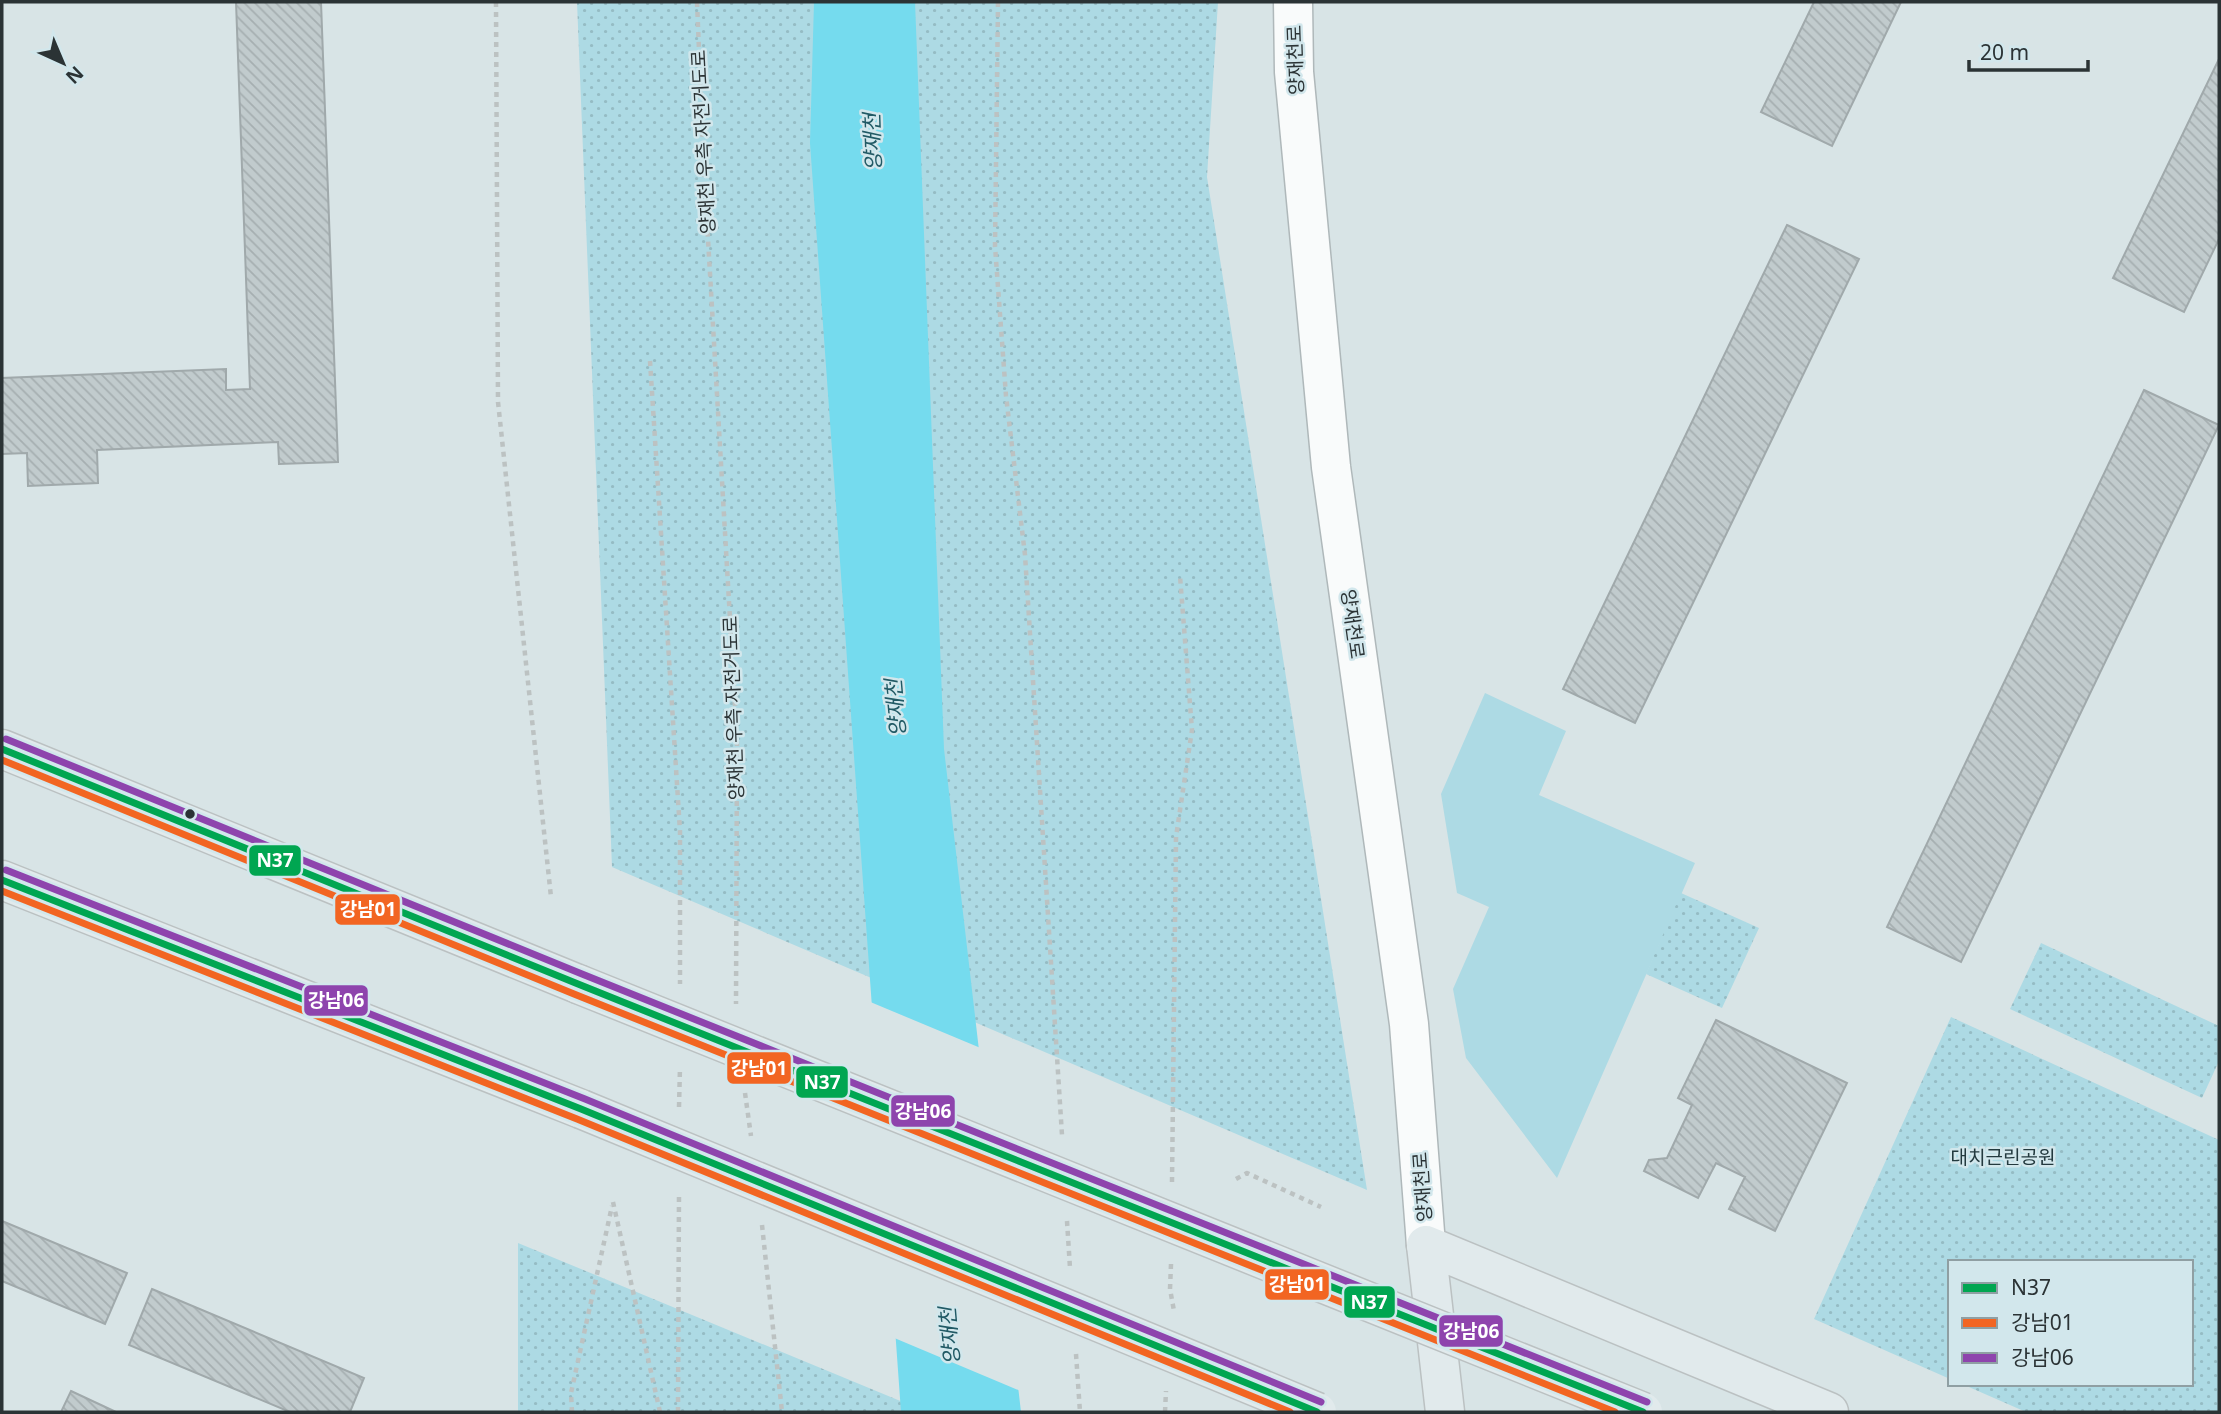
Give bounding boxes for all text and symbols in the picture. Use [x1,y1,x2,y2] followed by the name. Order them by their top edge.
[1281,25,1309,95] street label: 양재천로
[28,28,98,98] north arrow
[1969,28,2088,72] scale bar
[1980,38,2029,66] text: 20 m
[685,49,721,235] street label: 양재천 우측 자전거도로
[60,61,89,90] text: N
[857,110,887,171] water label: 양재천
[1335,588,1371,660] street label: 양재천로
[717,615,749,801] street label: 양재천 우측 자전거도로
[878,675,911,738] water label: 양재천
[183,807,197,821] unlabelled marker
[248,844,302,877] line badge: N37
[256,847,294,873] text: N37
[334,893,401,926] line badge: 강남01
[340,896,396,922] text: 강남01
[303,984,369,1017] line badge: 강남06
[308,987,364,1013] text: 강남06
[726,1051,792,1085] line badge: 강남01
[731,1055,787,1081] text: 강남01
[795,1065,849,1099] line badge: N37
[803,1069,841,1095] text: N37
[890,1094,956,1128] line badge: 강남06
[895,1098,951,1124] text: 강남06
[1951,1144,2055,1170] park label: 대치근린공원
[1407,1151,1437,1223] street label: 양재천로
[1948,1260,2193,1386] legend
[1264,1268,1330,1301] line badge: 강남01
[1269,1271,1325,1297] text: 강남01
[2011,1273,2051,1301] text: N37
[1343,1285,1396,1319] line badge: N37
[1350,1289,1388,1315] text: N37
[932,1303,965,1366] water label: 양재천
[2011,1308,2074,1336] text: 강남01
[1438,1314,1504,1348] line badge: 강남06
[1443,1318,1499,1344] text: 강남06
[2011,1343,2074,1371] text: 강남06

